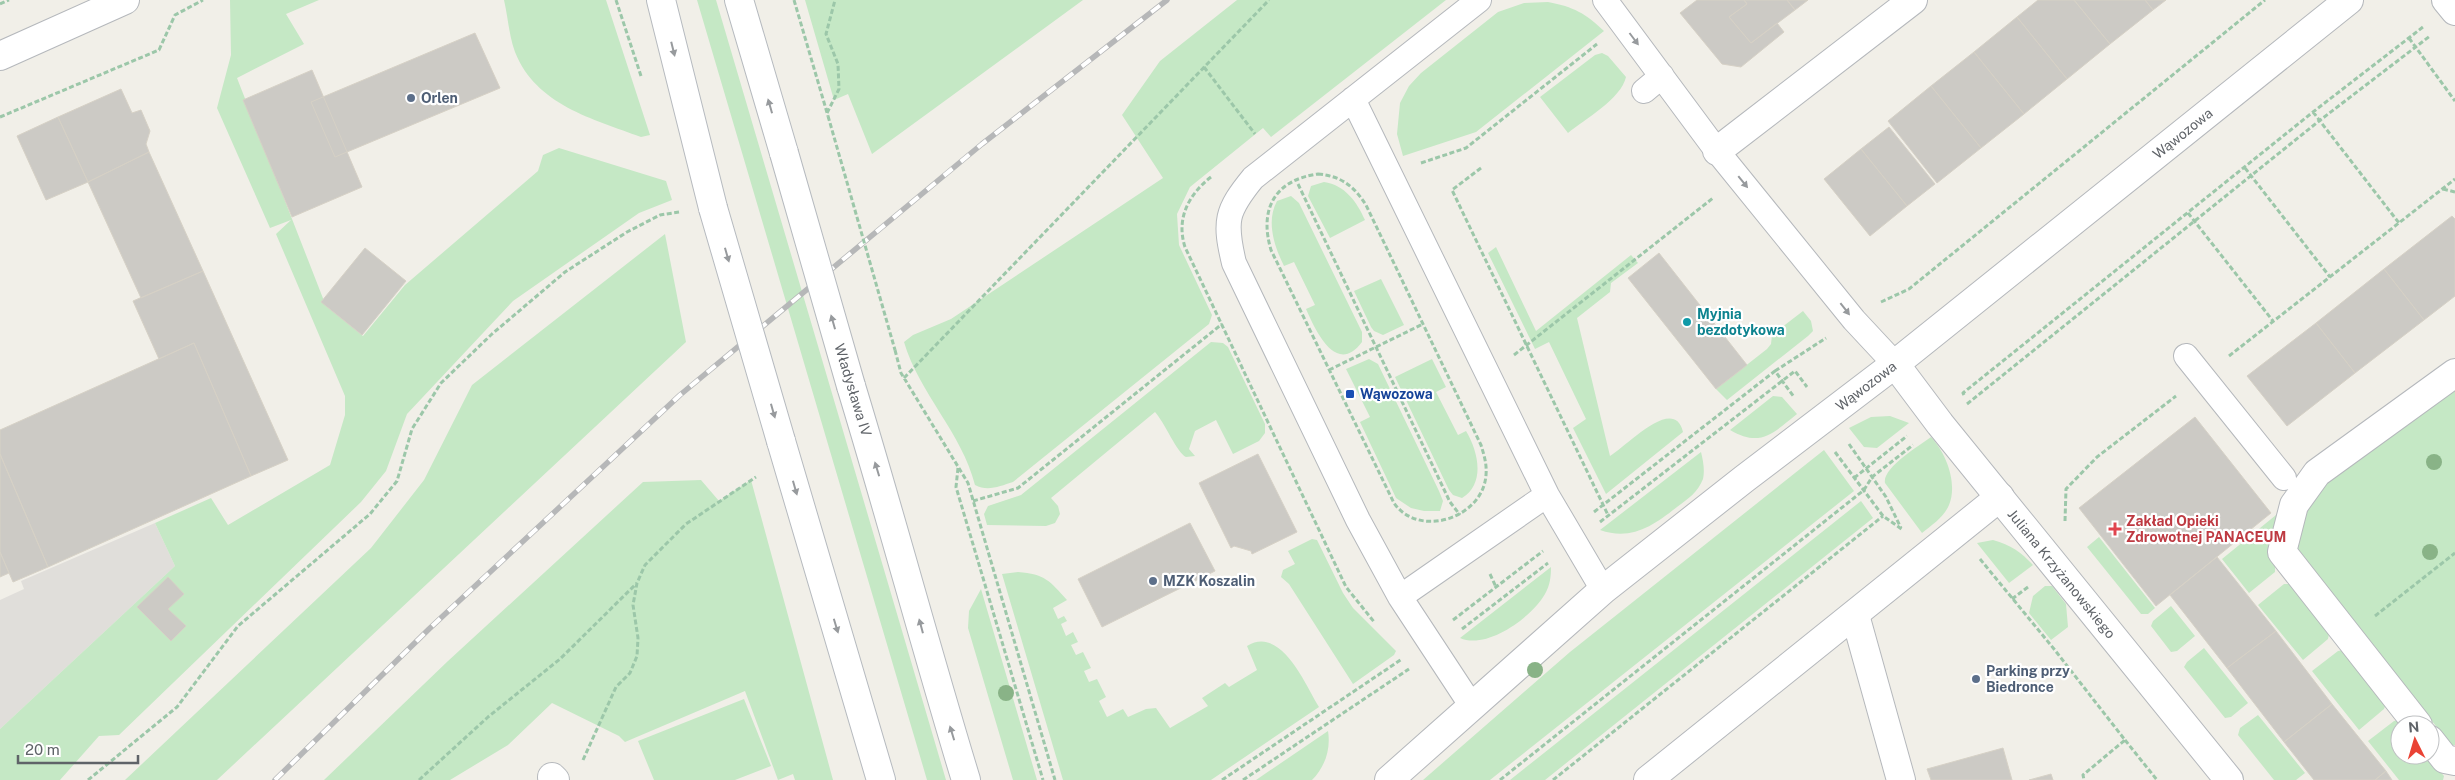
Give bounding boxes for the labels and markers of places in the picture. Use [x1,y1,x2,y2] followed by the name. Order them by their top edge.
[421,90,458,106] place label: Orlen
[405,92,417,104] marker: Orlen
[1697,306,1785,338] place label: Myjnia bezdotykowa
[1681,316,1693,328] marker: Myjnia bezdotykowa
[1360,386,1433,402] place label: Wąwozowa
[1344,388,1356,400] marker: Wąwozowa
[2126,513,2286,545] place label: Zakład Opieki Zdrowotnej PANACEUM
[2108,522,2122,536] marker: Zakład Opieki Zdrowotnej PANACEUM
[1163,573,1255,589] place label: MZK Koszalin
[1147,575,1159,587] marker: MZK Koszalin
[1986,663,2070,695] place label: Parking przy Biedronce
[1970,673,1982,685] marker: Parking przy Biedronce

